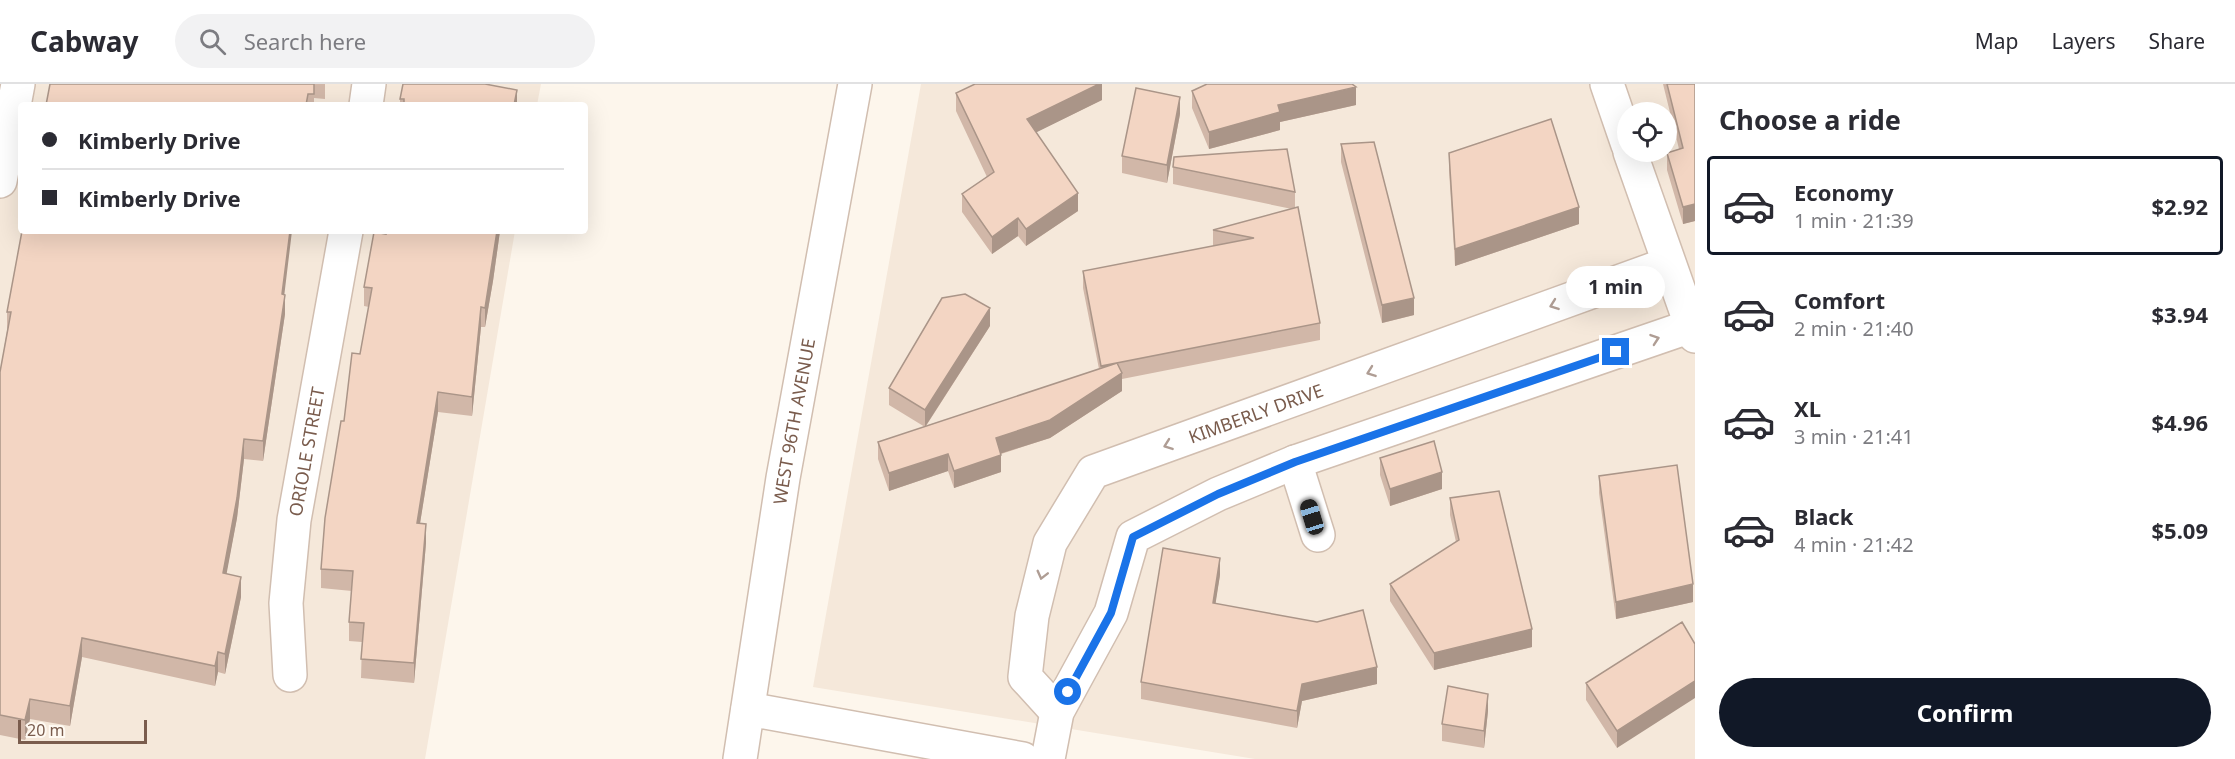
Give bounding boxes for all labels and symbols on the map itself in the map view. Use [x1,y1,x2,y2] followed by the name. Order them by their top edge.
[1566,265,1666,307] callout: 1 min
[1549,298,1560,311] one-way arrow
[1649,333,1660,346] one-way arrow
[767,336,820,506] street label: WEST 96TH AVENUE
[1602,338,1629,365] route end
[1366,364,1377,377] one-way arrow
[1185,378,1326,449] street label: KIMBERLY DRIVE
[283,385,330,518] street label: ORIOLE STREET
[1163,438,1173,451] one-way arrow
[1298,497,1326,537] car
[1037,570,1050,580] one-way arrow
[1054,678,1081,705] route start
[18,717,147,744] scale bar

